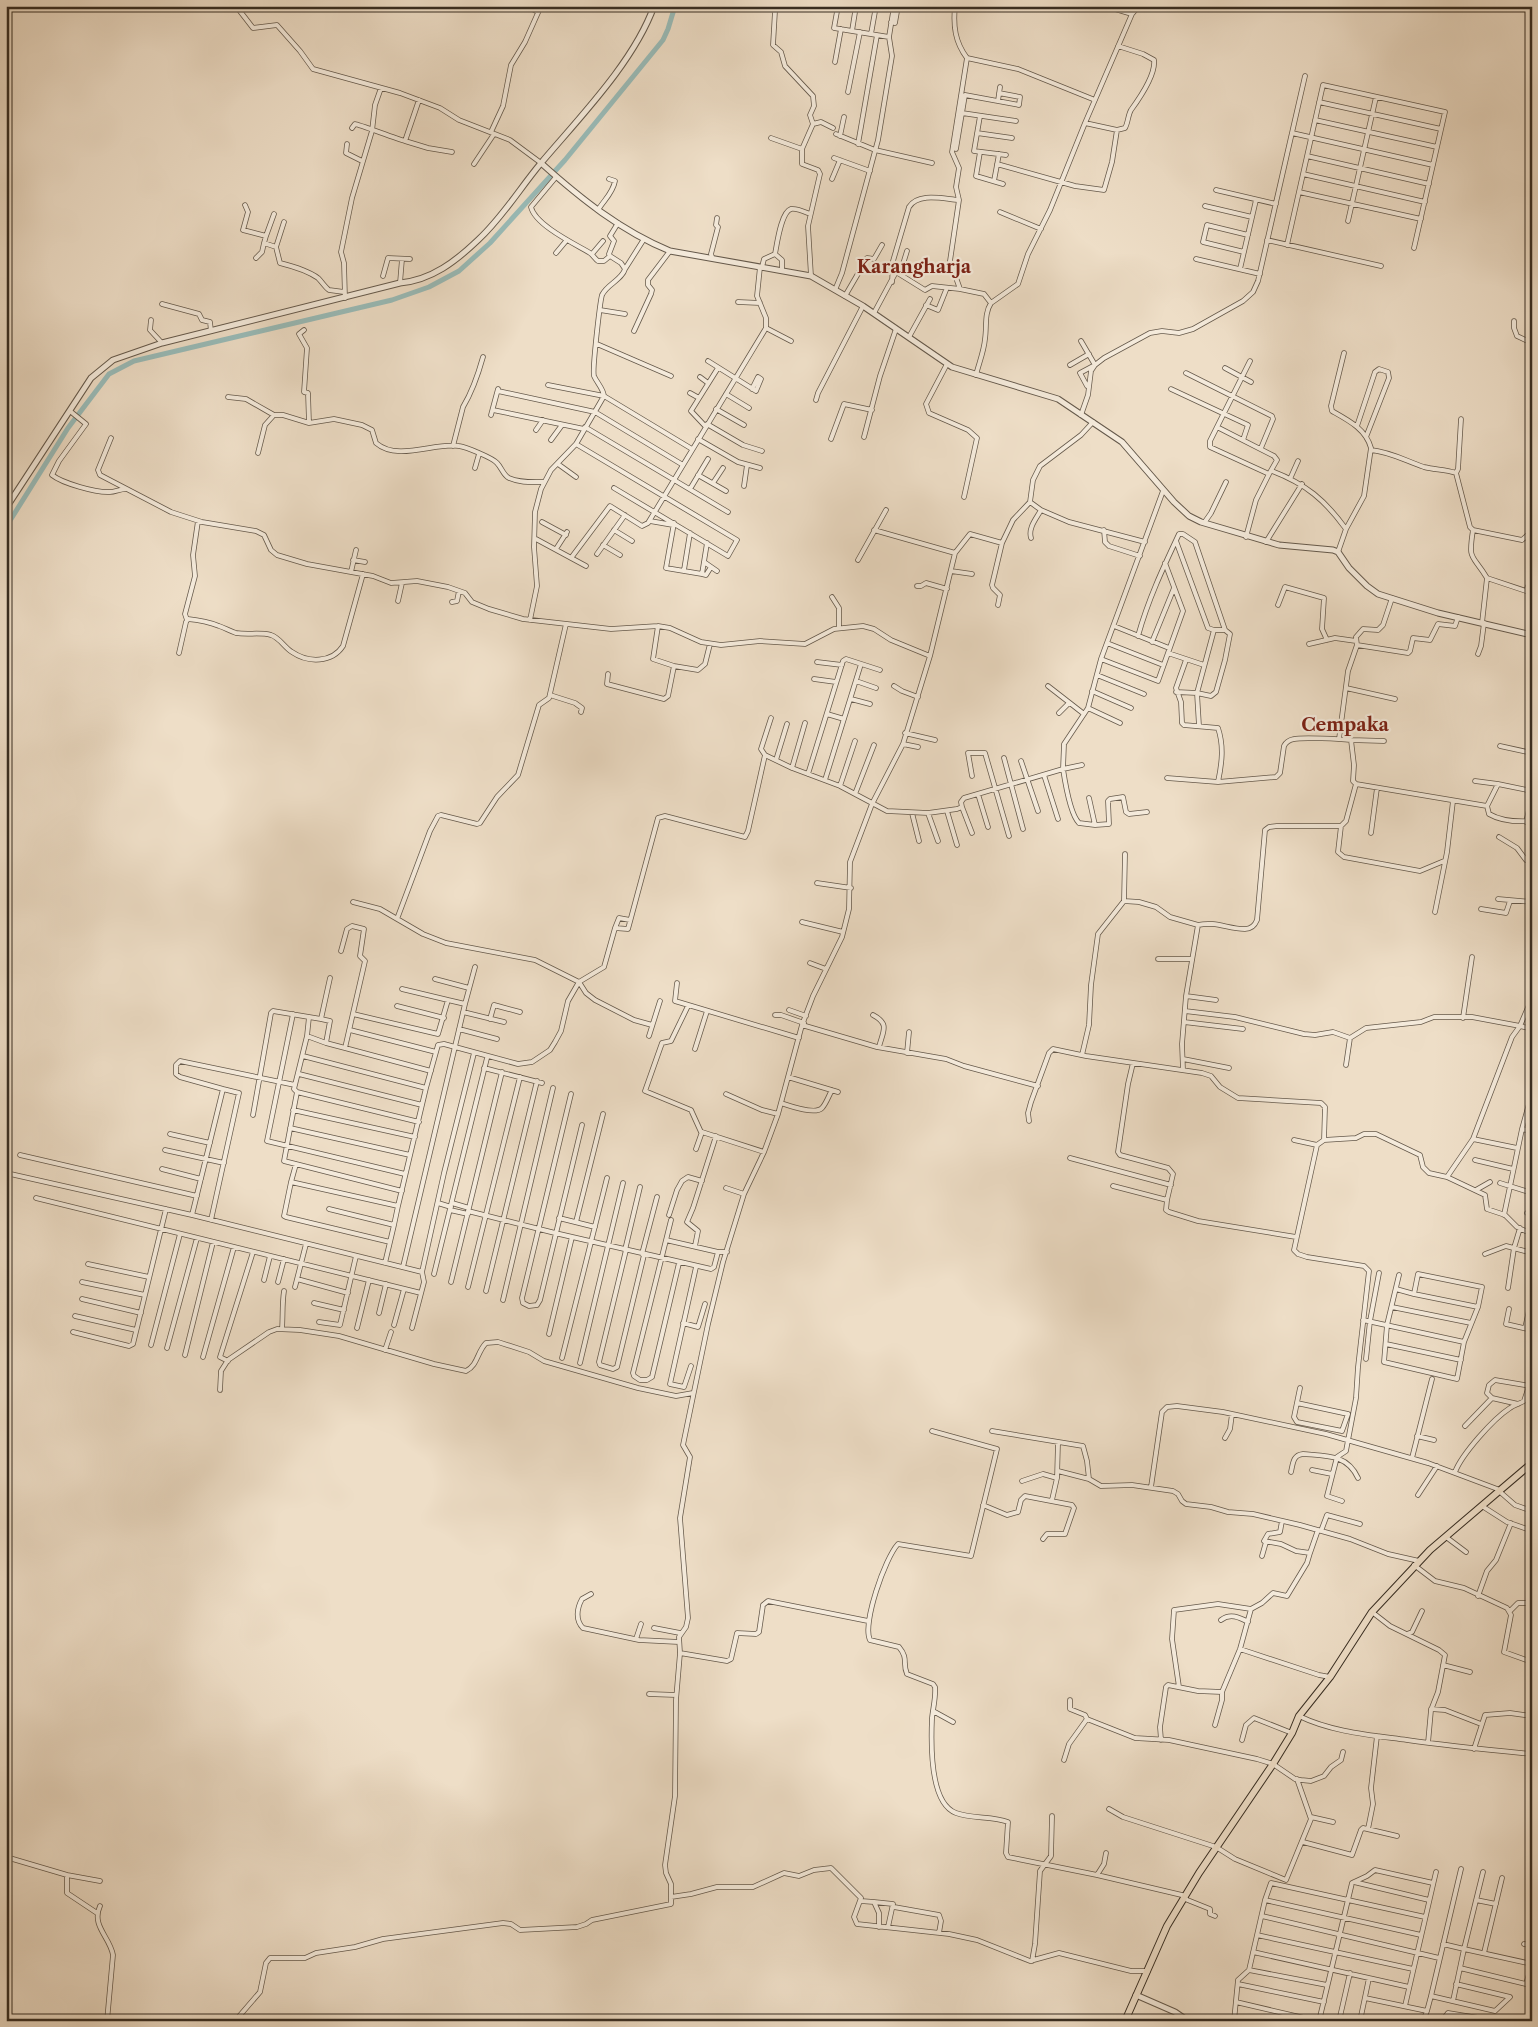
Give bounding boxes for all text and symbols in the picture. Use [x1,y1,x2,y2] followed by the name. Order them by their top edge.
[857,256,972,278] district label: Karangharja
[1301,714,1389,736] district label: Cempaka

